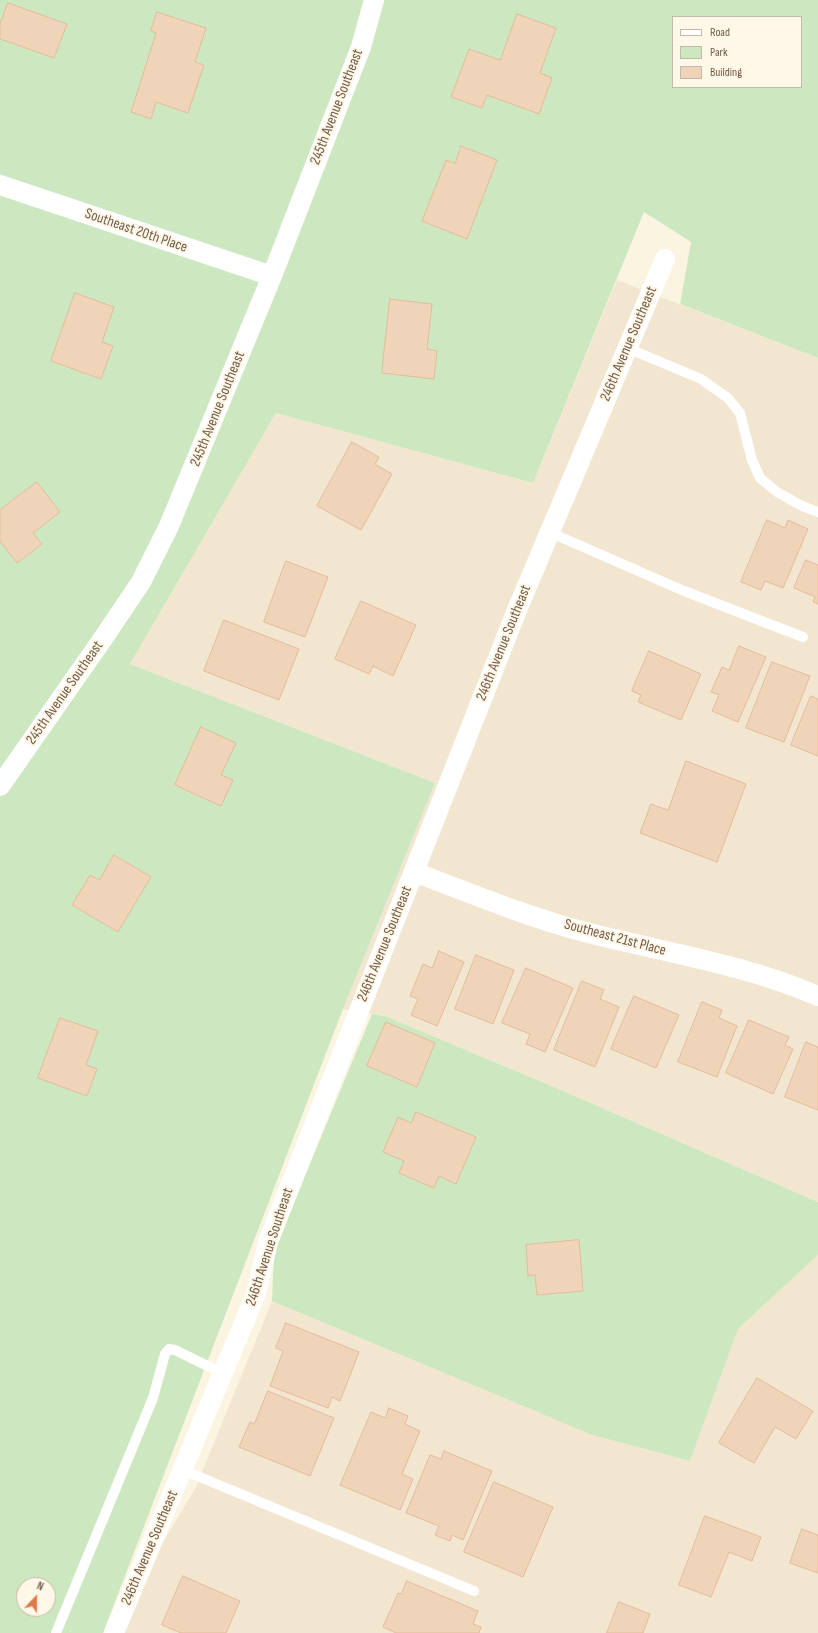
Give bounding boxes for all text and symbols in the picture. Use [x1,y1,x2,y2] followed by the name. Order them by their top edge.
[672,16,802,88] legend
[710,25,730,40] text: Road
[710,45,728,60] text: Park
[307,47,367,167] street label: 245th Avenue Southeast
[710,65,742,80] text: Building
[82,205,190,257] street label: Southeast 20th Place
[597,284,661,404] street label: 246th Avenue Southeast
[187,349,249,469] street label: 245th Avenue Southeast
[473,583,535,703] street label: 246th Avenue Southeast
[22,638,108,748] street label: 245th Avenue Southeast
[354,884,416,1004] street label: 246th Avenue Southeast
[562,916,668,960] street label: Southeast 21st Place
[242,1186,298,1308] street label: 246th Avenue Southeast
[118,1488,182,1608] street label: 246th Avenue Southeast
[16,1577,56,1617] north arrow
[35,1579,45,1593] text: N

